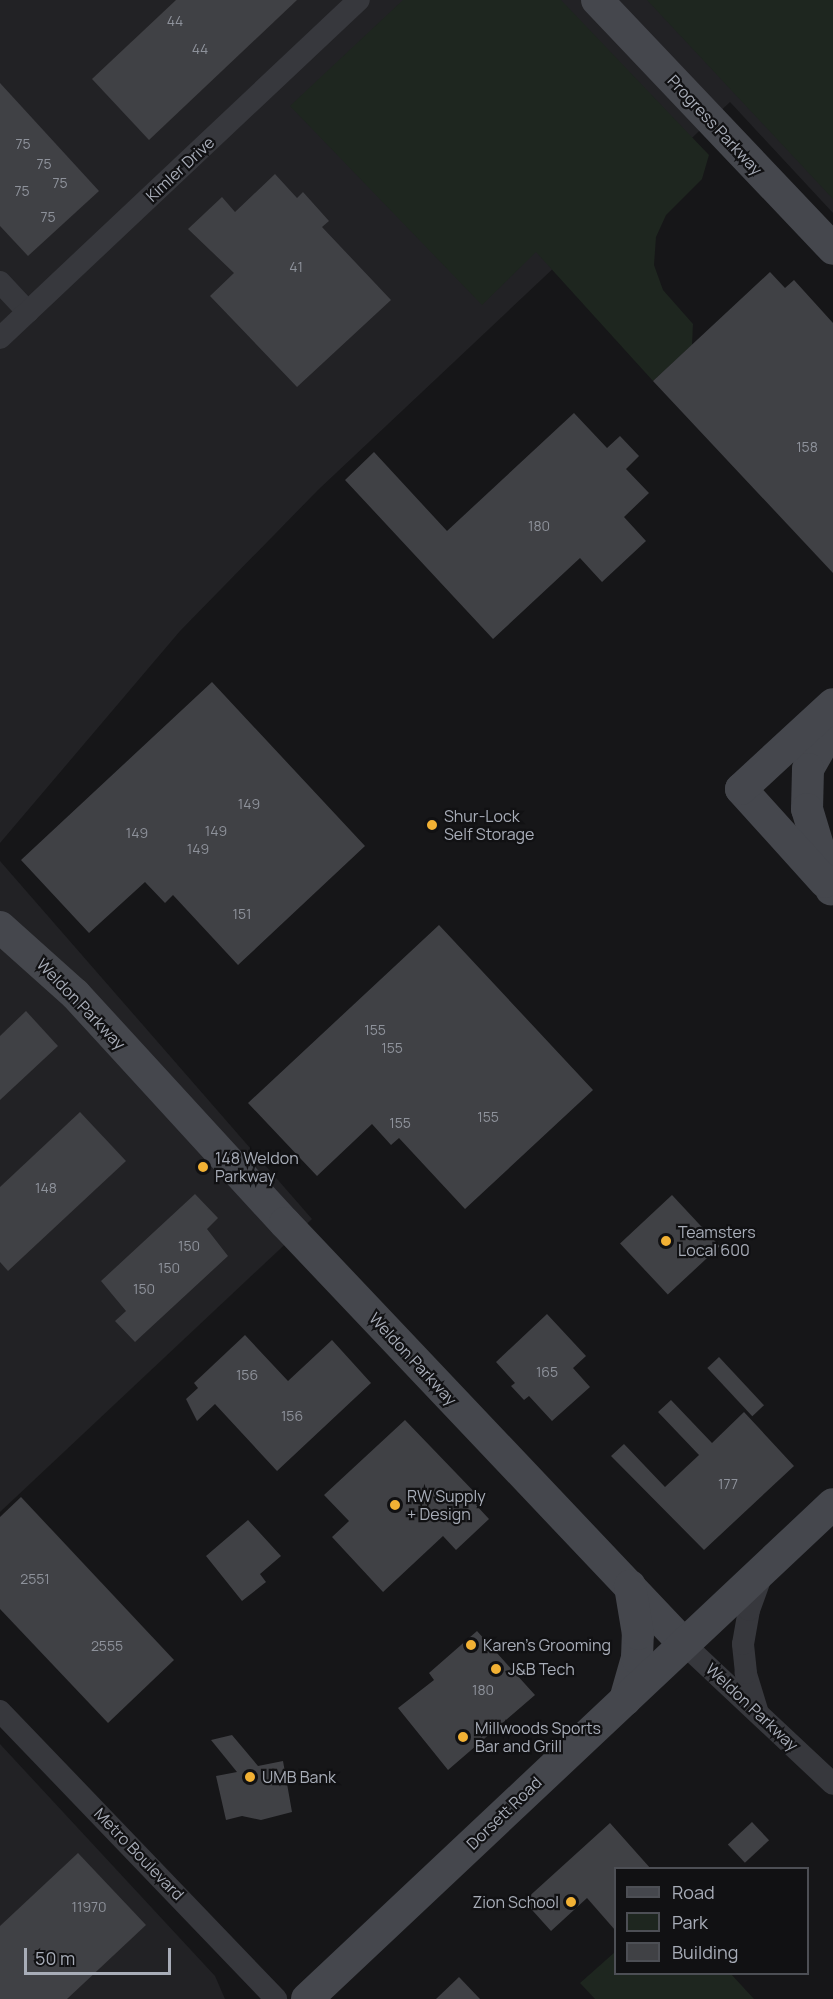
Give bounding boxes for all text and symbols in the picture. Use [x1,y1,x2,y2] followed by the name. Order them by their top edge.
[167,13,183,29] house number: 44
[192,41,208,57] house number: 44
[664,71,766,179] street label: Progress Parkway
[142,133,218,205] street label: Kimler Drive
[15,136,31,152] house number: 75
[36,156,52,172] house number: 75
[52,175,68,191] house number: 75
[14,183,30,199] house number: 75
[40,209,56,225] house number: 75
[289,259,303,275] house number: 41
[796,439,818,455] house number: 158
[528,518,550,534] house number: 180
[238,796,260,812] house number: 149
[444,806,534,844] place label: Shur-Lock Self Storage
[425,818,439,832] marker: Shur-Lock Self Storage
[205,823,227,839] house number: 149
[126,825,148,841] house number: 149
[187,841,209,857] house number: 149
[232,906,252,922] house number: 151
[33,954,129,1054] street label: Weldon Parkway
[364,1022,386,1038] house number: 155
[381,1040,403,1056] house number: 155
[477,1109,499,1125] house number: 155
[389,1115,411,1131] house number: 155
[215,1148,299,1186] place label: 148 Weldon Parkway
[196,1160,210,1174] marker: 148 Weldon Parkway
[35,1180,57,1196] house number: 148
[678,1222,756,1260] place label: Teamsters Local 600
[659,1234,673,1248] marker: Teamsters Local 600
[178,1238,200,1254] house number: 150
[158,1260,180,1276] house number: 150
[133,1281,155,1297] house number: 150
[365,1309,461,1409] street label: Weldon Parkway
[536,1364,558,1380] house number: 165
[236,1367,258,1383] house number: 156
[281,1408,303,1424] house number: 156
[718,1476,738,1492] house number: 177
[407,1486,486,1524] place label: RW Supply + Design
[388,1498,402,1512] marker: RW Supply + Design
[20,1571,50,1587] house number: 2551
[483,1635,611,1655] place label: Karen's Grooming
[91,1638,123,1654] house number: 2555
[464,1638,478,1652] marker: Karen's Grooming
[508,1659,575,1679] place label: J&B Tech
[702,1659,802,1755] street label: Weldon Parkway
[489,1662,503,1676] marker: J&B Tech
[472,1682,494,1698] house number: 180
[475,1718,601,1756] place label: Millwoods Sports Bar and Grill
[456,1730,470,1744] marker: Millwoods Sports Bar and Grill
[262,1767,336,1787] place label: UMB Bank
[243,1770,257,1784] marker: UMB Bank
[463,1773,545,1853] street label: Dorsett Road
[90,1804,188,1904] street label: Metro Boulevard
[614,1867,809,1975] legend
[672,1880,715,1904] text: Road
[472,1892,559,1912] place label: Zion School
[564,1895,578,1909] marker: Zion School
[72,1899,106,1915] house number: 11970
[672,1910,708,1934] text: Park
[27,1936,174,1974] scale bar
[672,1940,738,1964] text: Building
[35,1946,75,1970] text: 50 m

